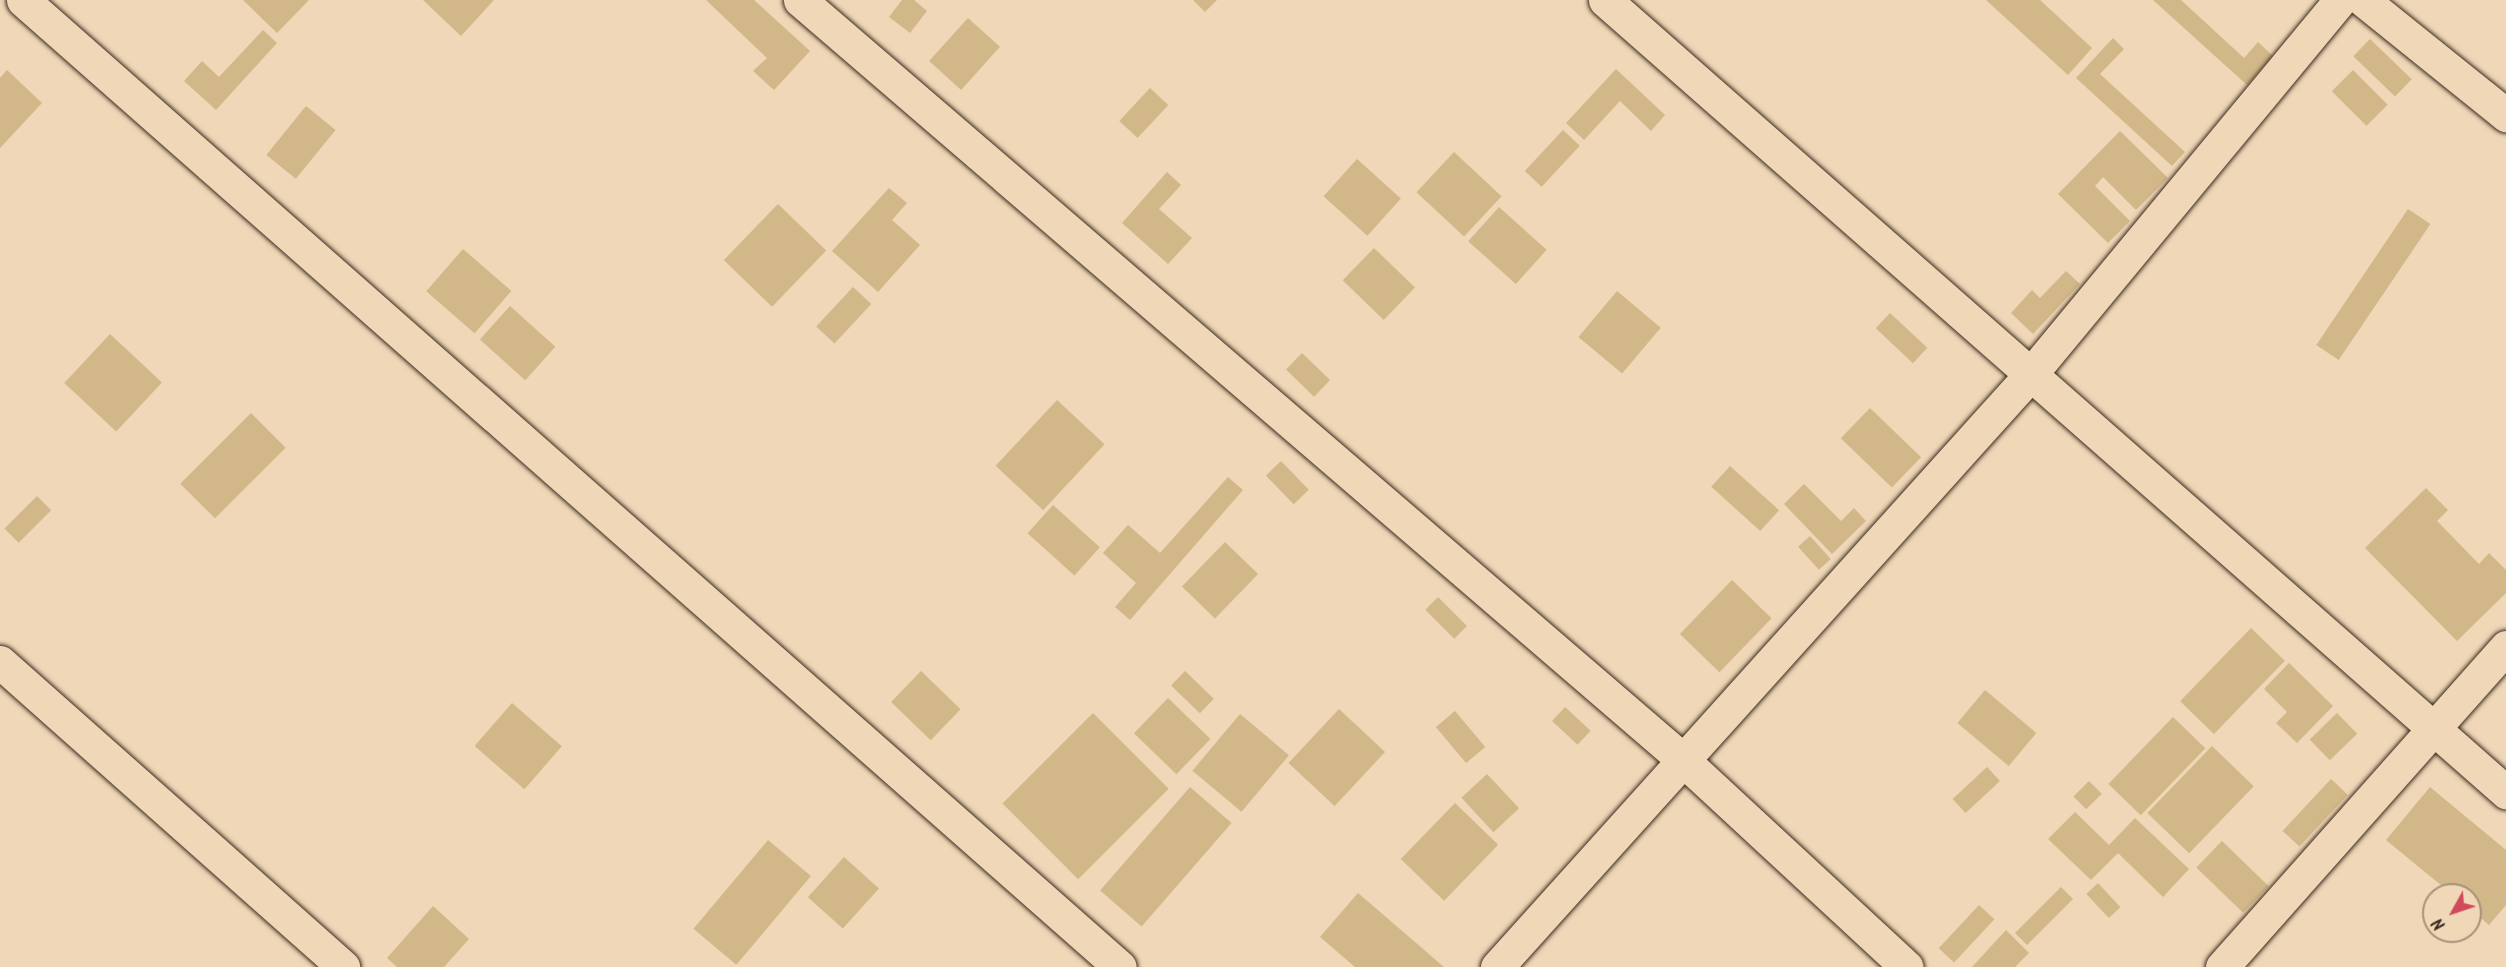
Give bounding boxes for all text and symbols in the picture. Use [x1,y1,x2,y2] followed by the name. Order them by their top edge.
[2422,883,2482,943] north arrow
[2427,912,2452,936] text: N

